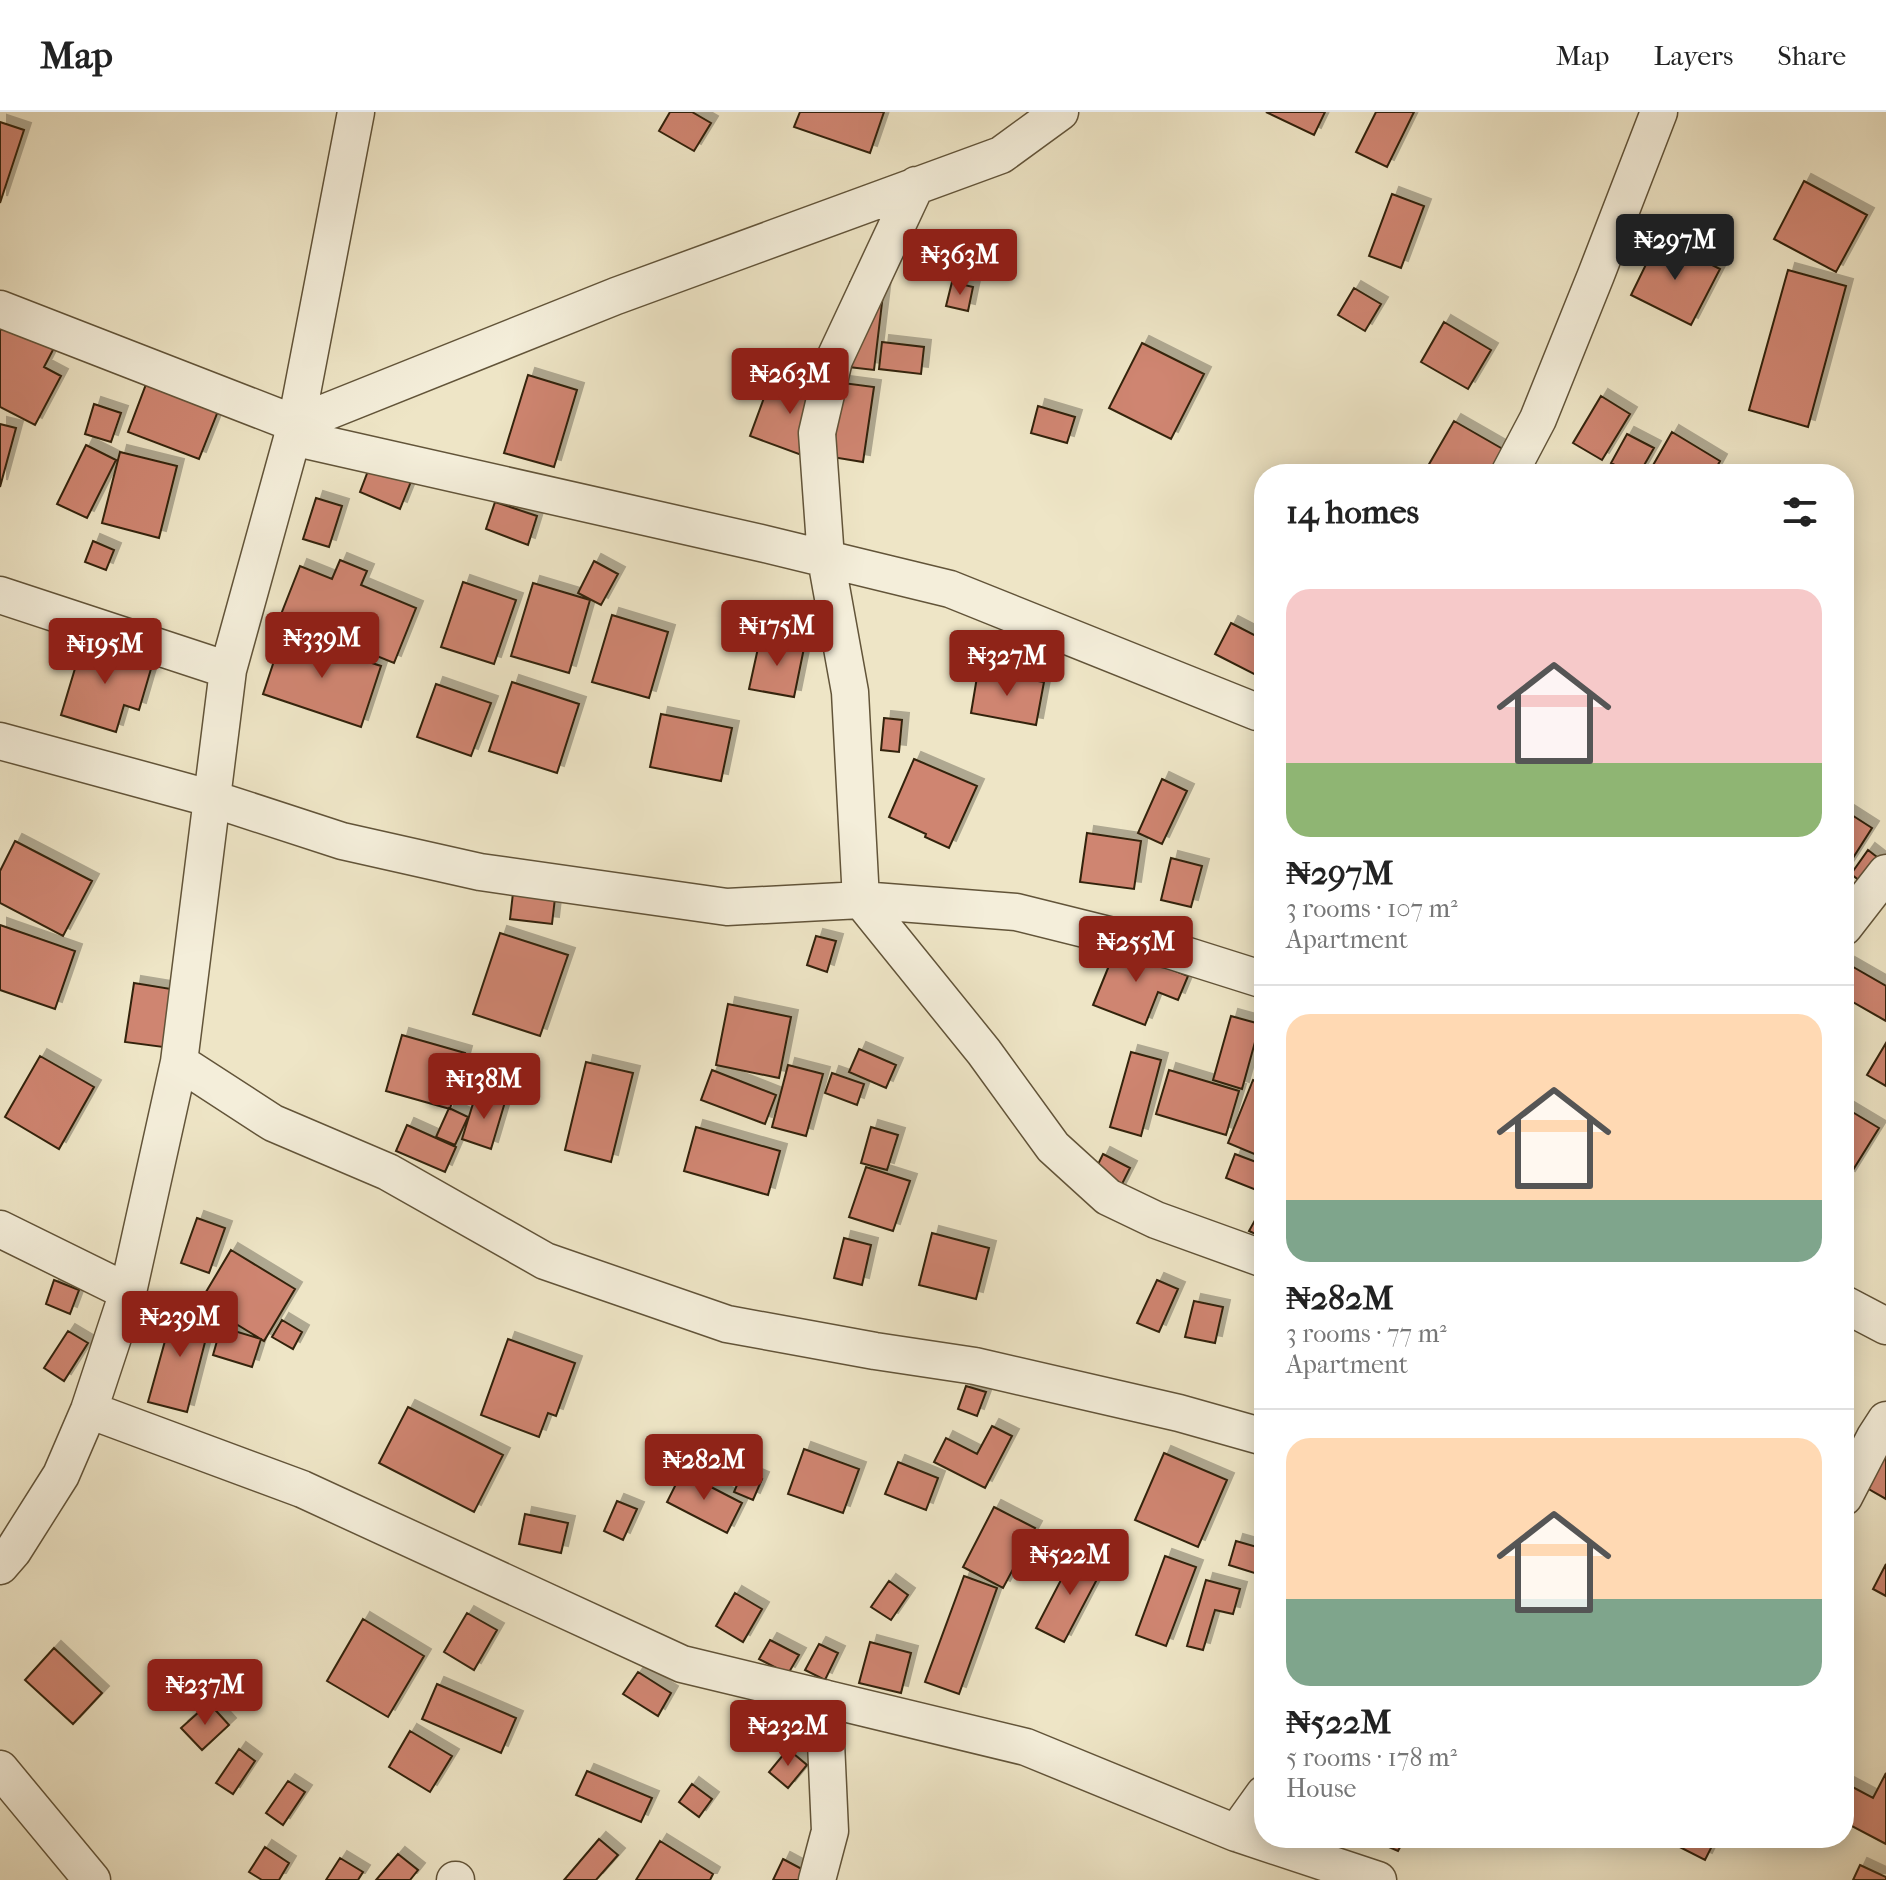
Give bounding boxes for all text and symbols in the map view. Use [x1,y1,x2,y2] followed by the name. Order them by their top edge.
[40,33,113,78] text: Map
[1556,39,1609,72] text: Map
[1653,39,1733,72] text: Layers
[1777,39,1846,72] text: Share
[1619,214,1731,282] pin: ₦297M
[1634,224,1716,255] text: ₦297M
[904,229,1016,297] pin: ₦363M
[921,239,999,270] text: ₦363M
[734,348,846,416] pin: ₦263M
[750,358,830,389] text: ₦263M
[1778,490,1822,534] icon: filters
[1286,492,1419,532] text: 14 homes
[721,600,833,668] pin: ₦175M
[739,610,815,641] text: ₦175M
[266,612,378,680] pin: ₦339M
[49,618,161,686] pin: ₦195M
[283,622,361,653] text: ₦339M
[67,628,143,659] text: ₦195M
[951,630,1063,698] pin: ₦327M
[967,640,1047,671] text: ₦327M
[1482,641,1626,785] icon: home
[1286,853,1393,893] text: ₦297M
[1286,893,1458,924] text: 3 rooms · 107 m²
[1080,916,1192,984] pin: ₦255M
[1286,924,1408,955] text: Apartment
[1097,926,1175,957] text: ₦255M
[428,1053,540,1121] pin: ₦138M
[446,1063,522,1094] text: ₦138M
[1482,1066,1626,1210] icon: home
[1286,1278,1394,1318] text: ₦282M
[124,1291,236,1359] pin: ₦239M
[140,1301,220,1332] text: ₦239M
[1286,1318,1447,1349] text: 3 rooms · 77 m²
[1286,1349,1408,1380] text: Apartment
[648,1434,760,1502] pin: ₦282M
[663,1444,745,1475] text: ₦282M
[1482,1490,1626,1634] icon: home
[1014,1529,1126,1597] pin: ₦522M
[1030,1539,1110,1570] text: ₦522M
[149,1659,261,1727] pin: ₦237M
[165,1669,245,1700] text: ₦237M
[732,1700,844,1768] pin: ₦232M
[1286,1702,1391,1742] text: ₦522M
[748,1710,828,1741] text: ₦232M
[1286,1742,1457,1773] text: 5 rooms · 178 m²
[1286,1773,1356,1804] text: House

